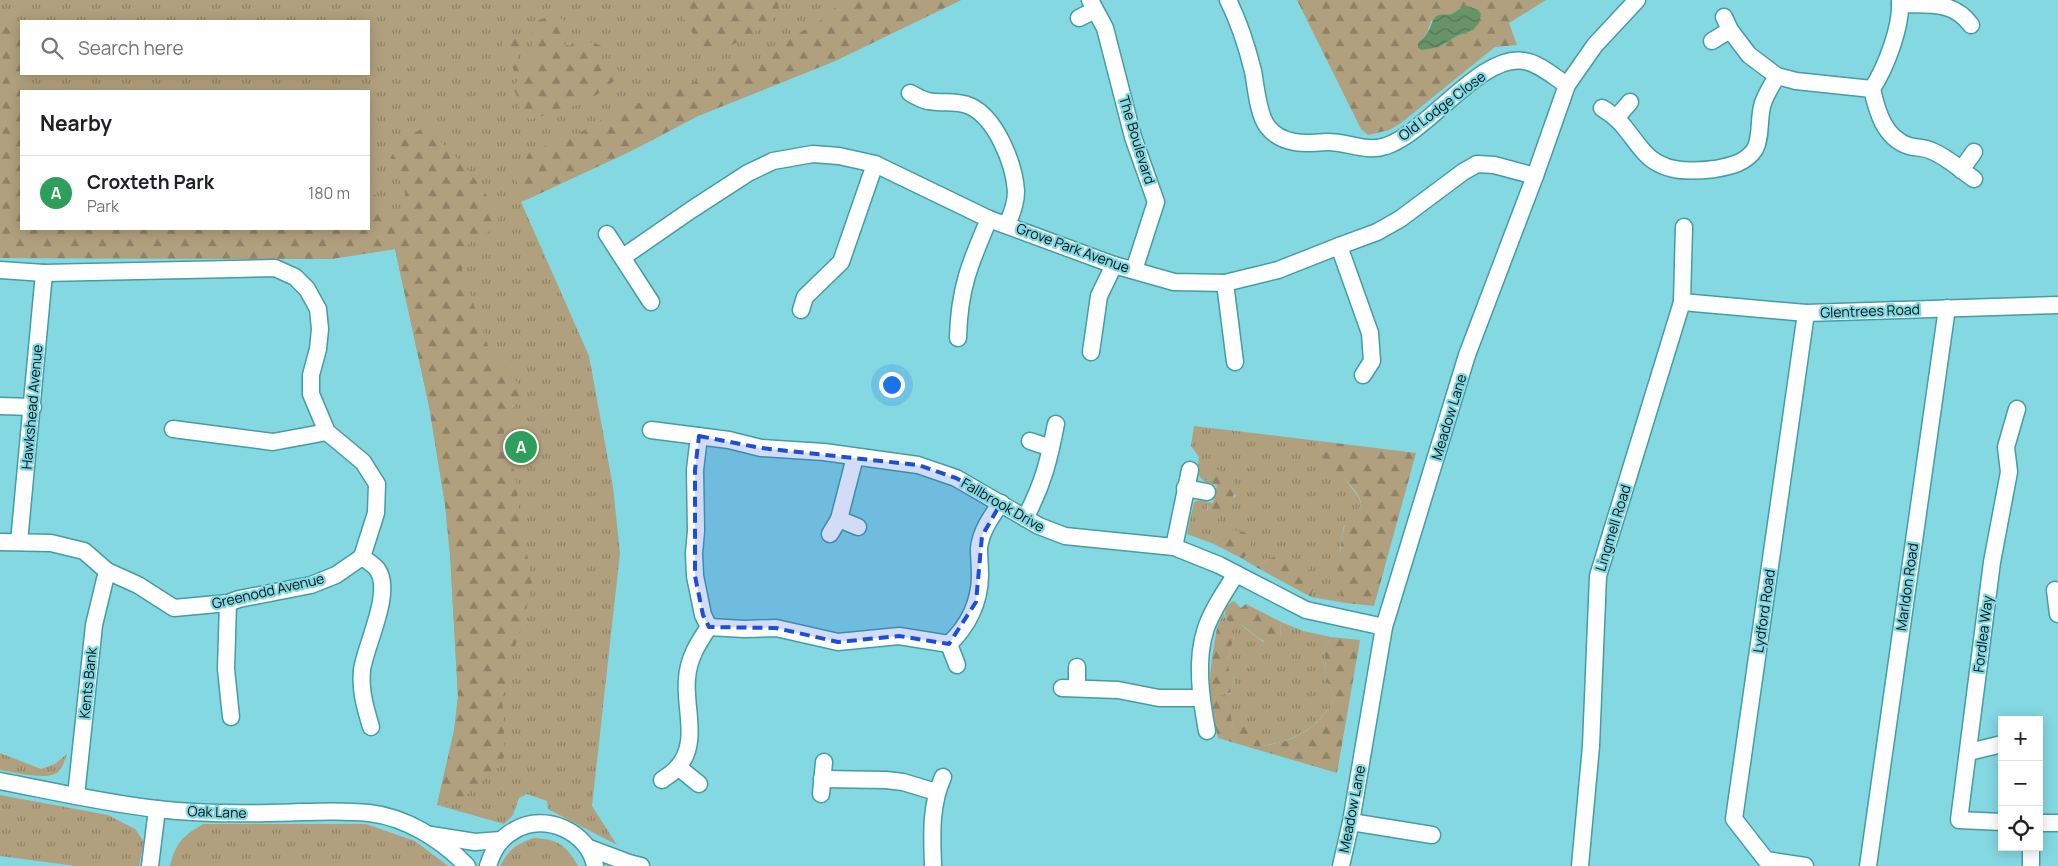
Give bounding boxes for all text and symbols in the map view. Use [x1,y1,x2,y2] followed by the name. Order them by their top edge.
[20,20,370,75] search box
[38,34,66,62] icon: search
[78,35,184,61] text: Search here
[1394,67,1489,145] street label: Old Lodge Close
[1115,93,1160,186] street label: The Boulevard
[40,109,112,137] text: Nearby
[87,169,214,195] text: Croxteth Park
[51,182,61,204] text: A
[308,182,350,204] text: 180 m
[87,195,119,217] text: Park
[1014,218,1132,277] street label: Grove Park Avenue
[1820,299,1920,322] street label: Glentrees Road
[17,344,46,470] street label: Hawkshead Avenue
[879,372,905,398] your location
[1426,372,1471,462] street label: Meadow Lane
[505,428,537,466] pin: A
[958,473,1048,536] street label: Fallbrook Drive
[1590,482,1635,573] street label: Lingmell Road
[1891,542,1922,632] street label: Marldon Road
[210,568,326,613] street label: Greenodd Avenue
[1748,568,1779,654] street label: Lydford Road
[1968,594,1997,674] street label: Fordlea Way
[74,645,101,719] street label: Kents Bank
[1998,716,2043,851] map controls
[1998,716,2043,761] button: +
[1998,761,2043,806] button: −
[1334,764,1369,854] street label: Meadow Lane
[187,801,247,822] street label: Oak Lane
[1998,806,2043,851] button: locate

